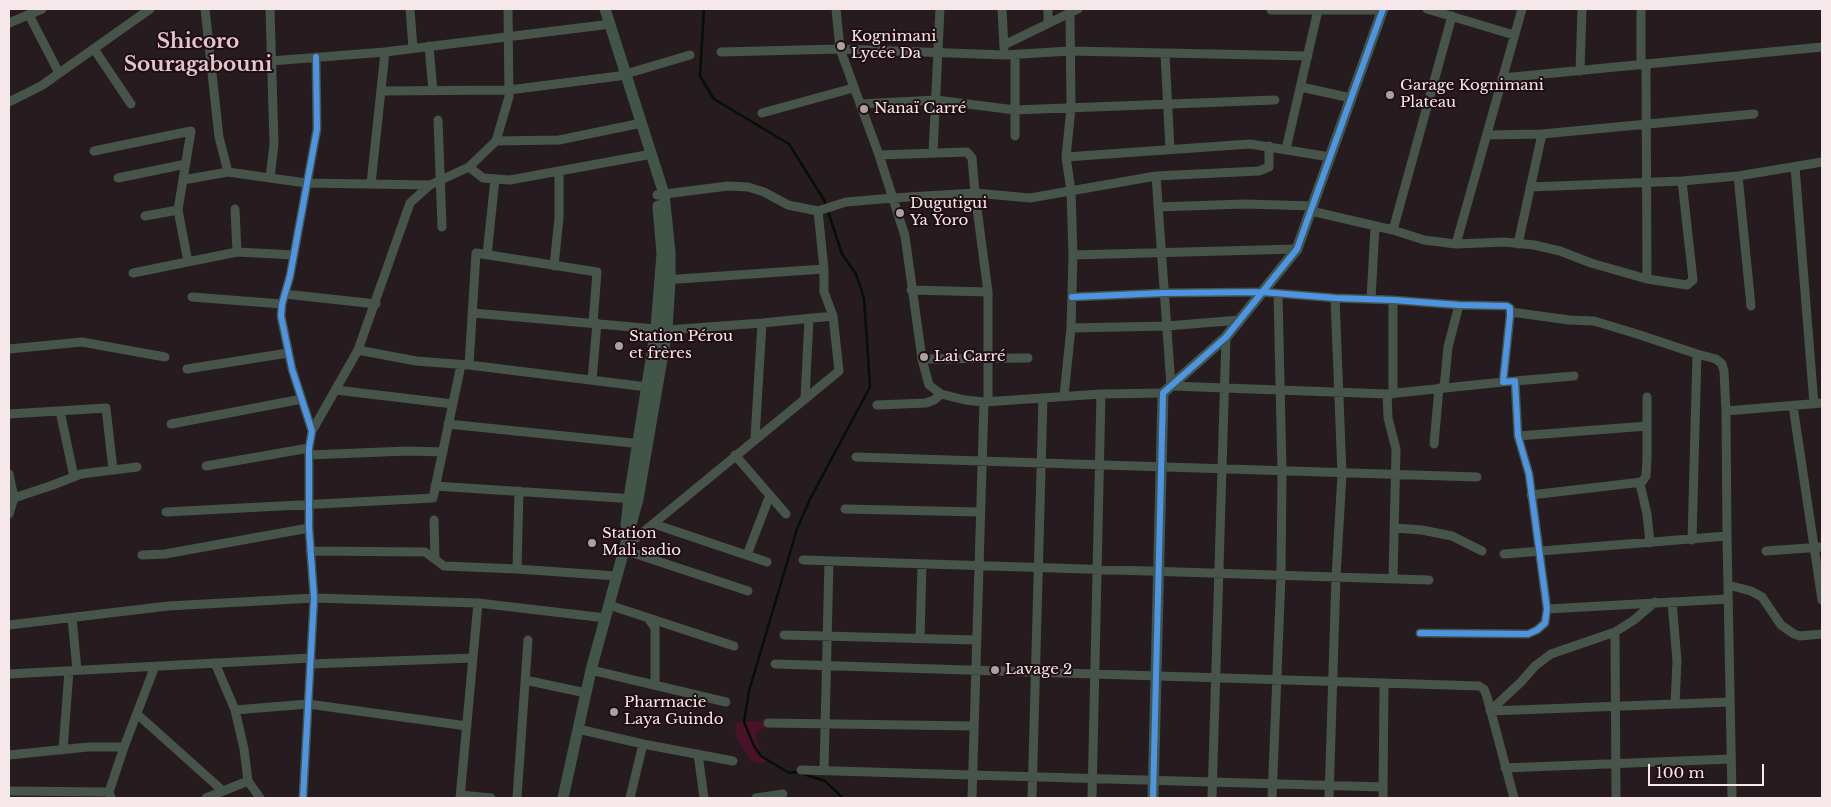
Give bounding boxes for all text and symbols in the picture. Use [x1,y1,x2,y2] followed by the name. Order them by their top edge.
[851,28,936,63] place label: Kognimani Lycée Da
[124,30,272,77] district label: Shicoro Souragabouni
[835,40,847,52] marker: Kognimani Lycée Da
[1400,77,1544,112] place label: Garage Kognimani Plateau
[1384,89,1396,101] marker: Garage Kognimani Plateau
[874,100,966,118] place label: Nanaï Carré
[858,103,870,115] marker: Nanaï Carré
[910,195,987,230] place label: Dugutigui Ya Yoro
[894,207,906,219] marker: Dugutigui Ya Yoro
[629,328,733,363] place label: Station Pérou et frères
[613,340,625,352] marker: Station Pérou et frères
[934,348,1006,366] place label: Lai Carré
[918,351,930,363] marker: Lai Carré
[602,525,681,560] place label: Station Mali sadio
[586,537,598,549] marker: Station Mali sadio
[1005,661,1072,679] place label: Lavage 2
[989,664,1001,676] marker: Lavage 2
[624,694,723,729] place label: Pharmacie Laya Guindo
[608,706,620,718] marker: Pharmacie Laya Guindo
[1651,754,1767,786] scale bar
[1656,763,1705,782] text: 100 m

